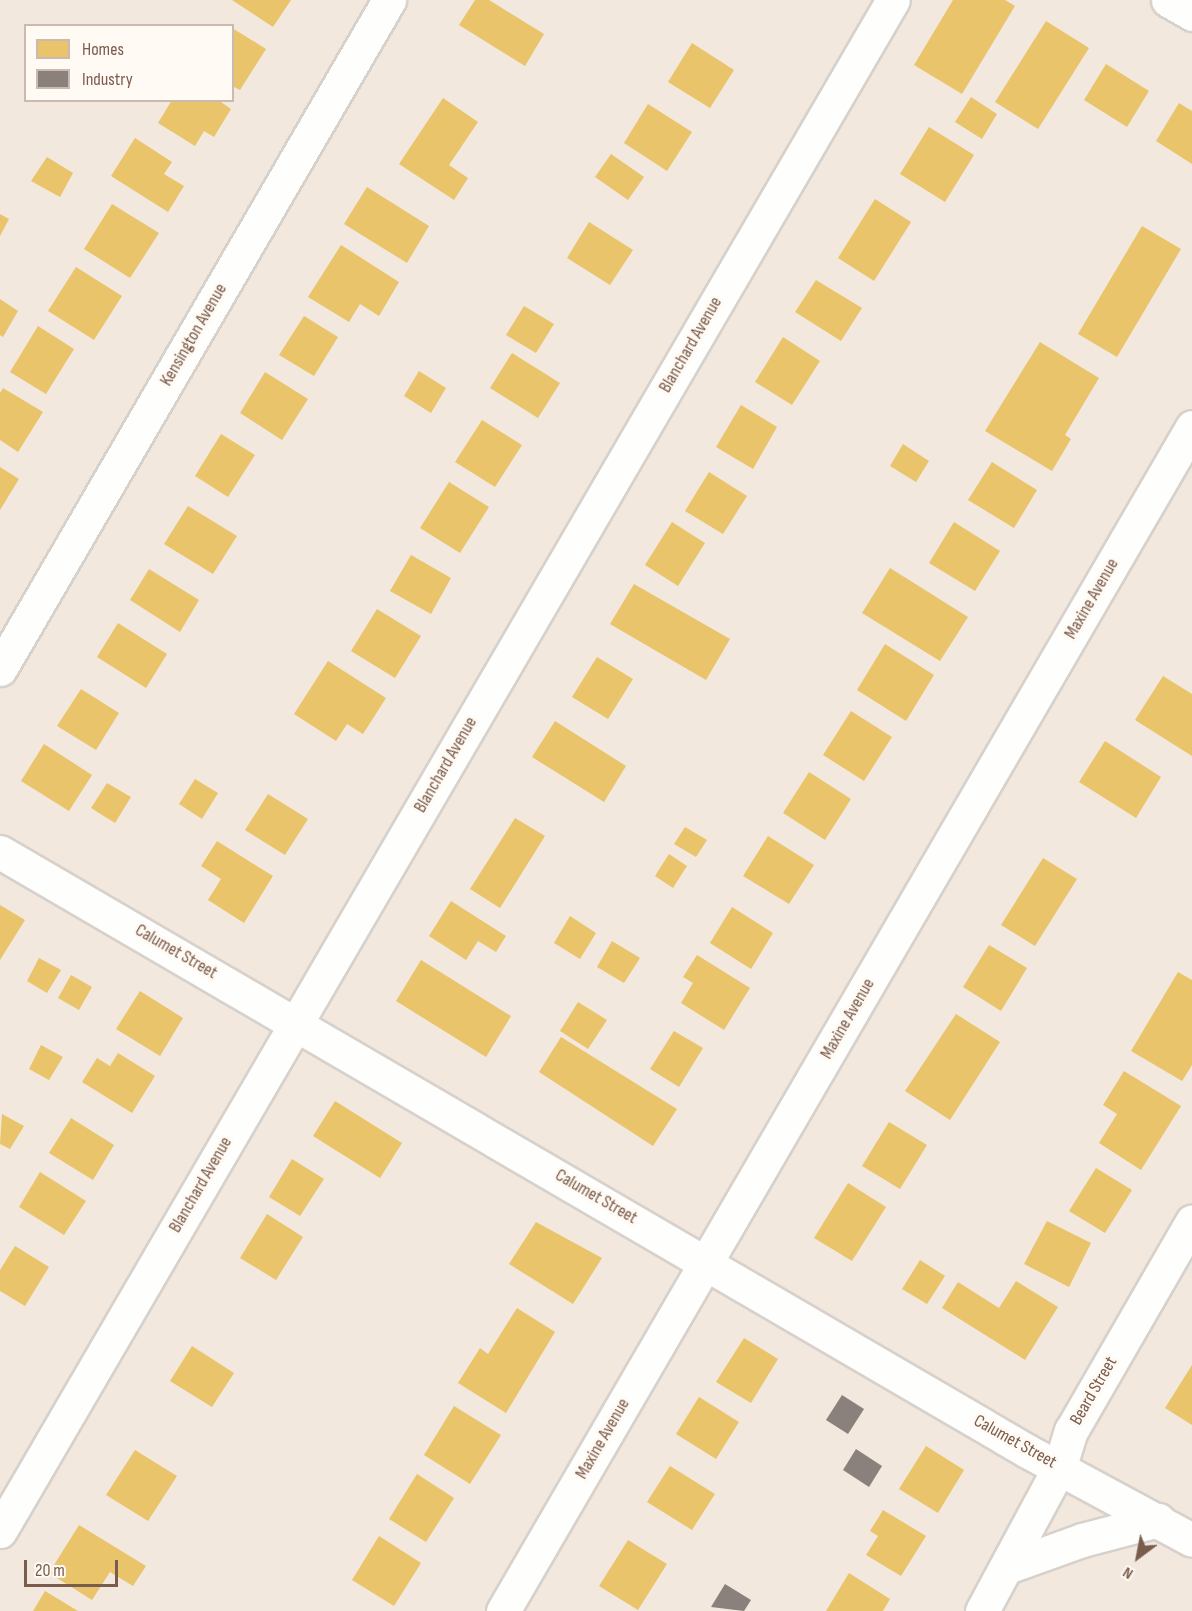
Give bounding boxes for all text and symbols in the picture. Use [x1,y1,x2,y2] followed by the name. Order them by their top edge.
[24,24,234,102] legend
[82,39,124,60] text: Homes
[82,69,133,90] text: Industry
[156,280,232,390] street label: Kensington Avenue
[655,293,727,397] street label: Blanchard Avenue
[1060,555,1124,643] street label: Maxine Avenue
[410,713,482,817] street label: Blanchard Avenue
[131,920,221,984] street label: Calumet Street
[816,975,880,1063] street label: Maxine Avenue
[165,1133,237,1237] street label: Blanchard Avenue
[551,1165,641,1229] street label: Calumet Street
[1066,1353,1122,1429] street label: Beard Street
[571,1395,635,1483] street label: Maxine Avenue
[970,1410,1060,1474] street label: Calumet Street
[1108,1527,1168,1587] north arrow
[27,1548,122,1586] scale bar
[35,1560,65,1581] text: 20 m
[1120,1562,1137,1583] text: N

